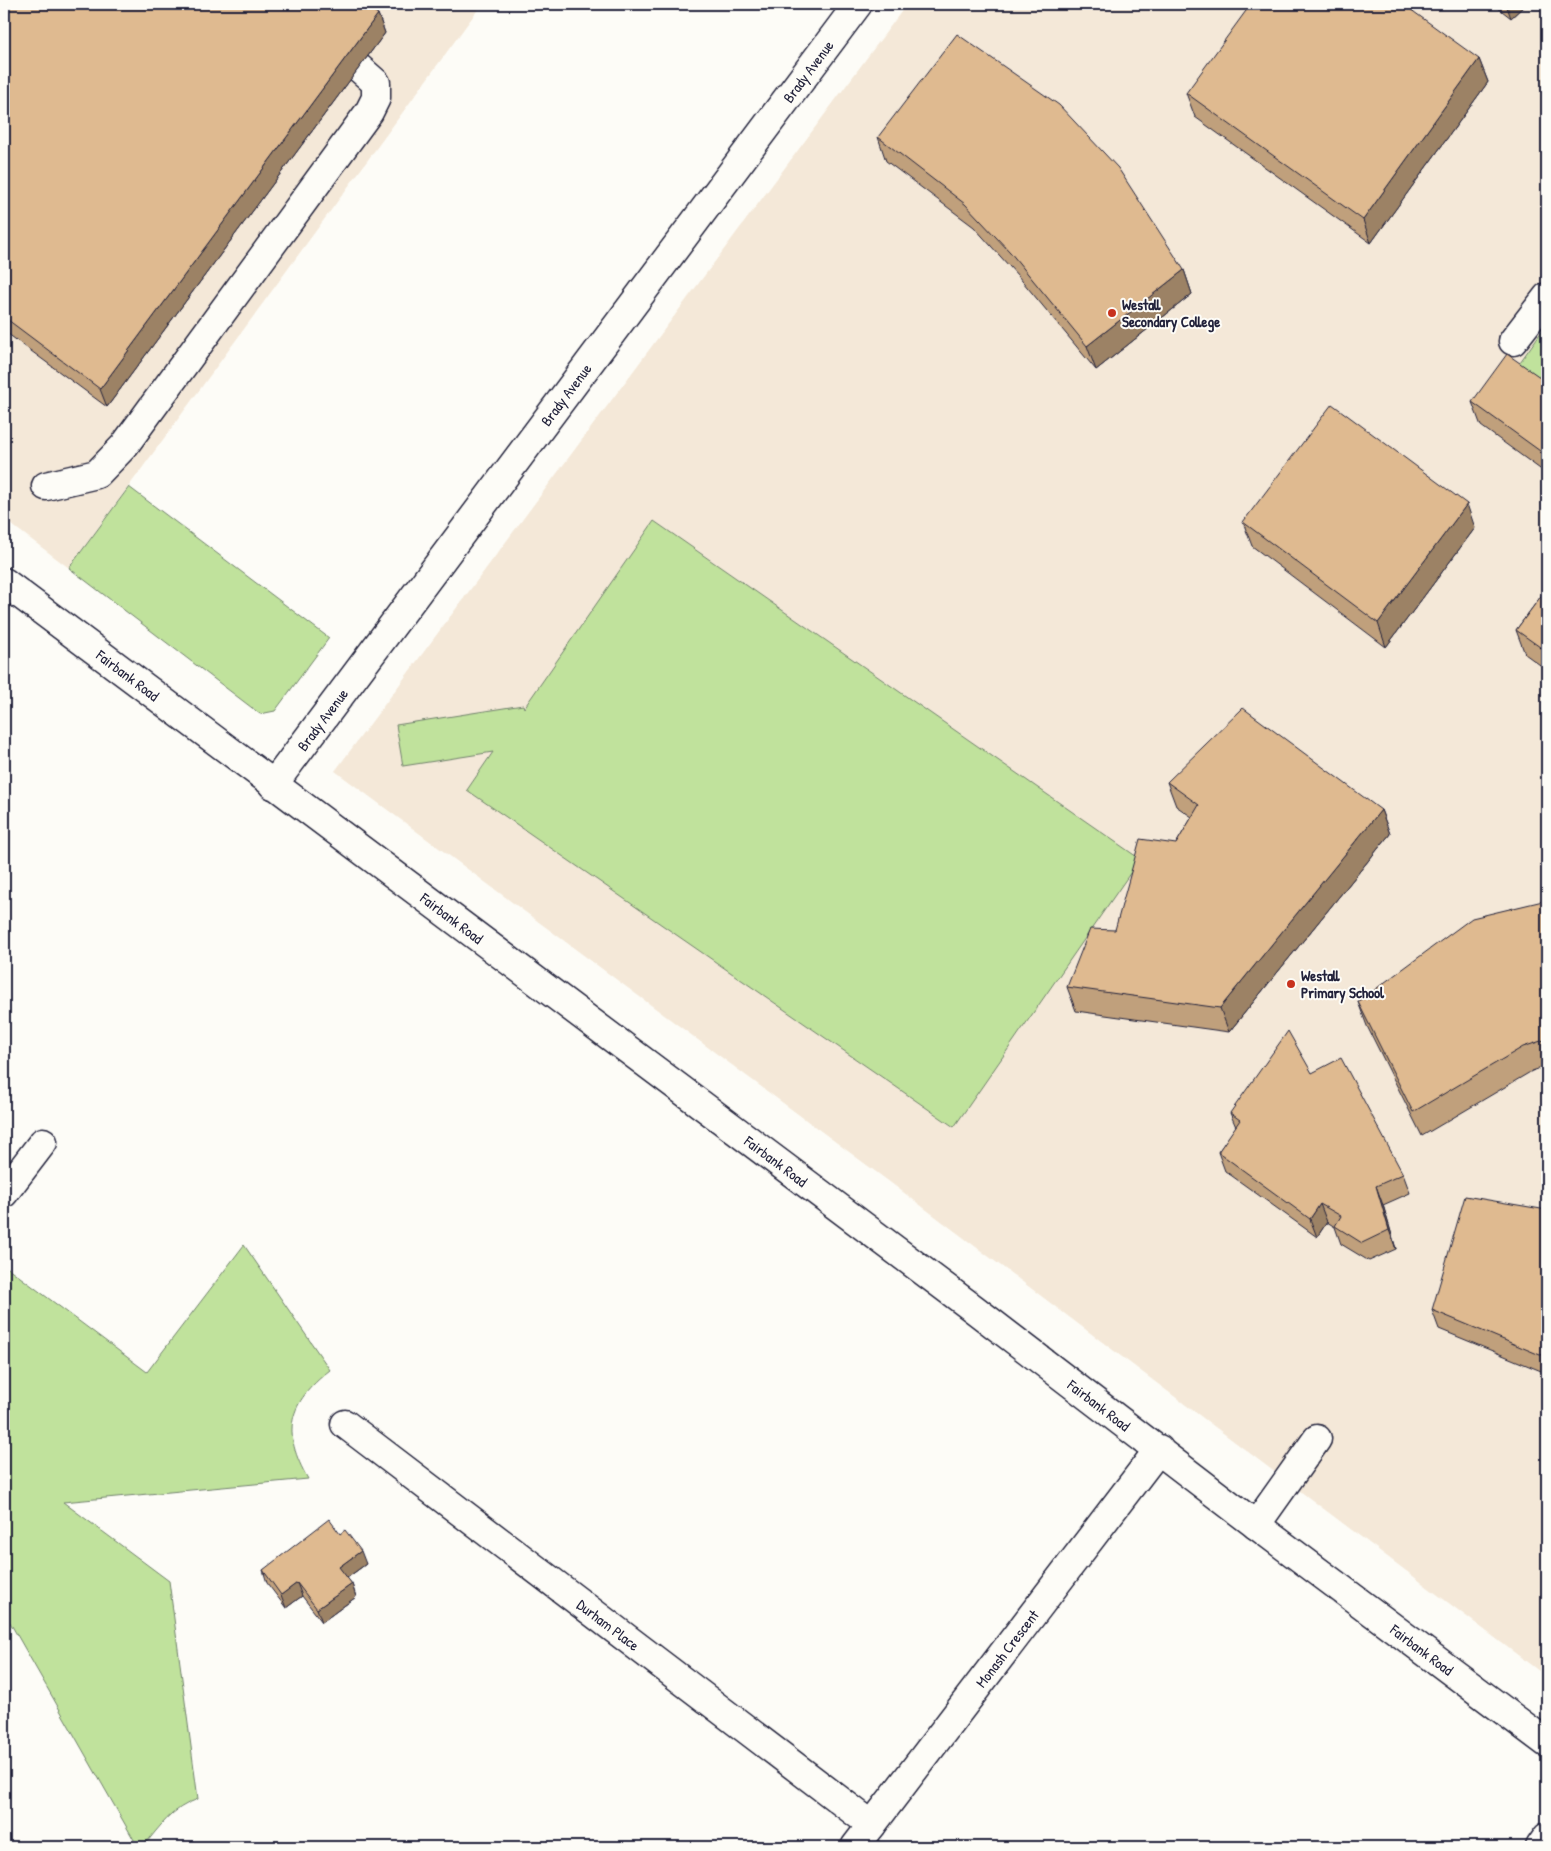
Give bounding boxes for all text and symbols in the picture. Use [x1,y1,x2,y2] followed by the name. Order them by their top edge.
[777,36,838,107] street label: Brady Avenue
[1122,294,1220,333] place label: Westall Secondary College
[1106,307,1118,319] marker: Westall Secondary College
[535,359,596,430] street label: Brady Avenue
[91,644,164,706] street label: Fairbank Road
[292,684,352,755] street label: Brady Avenue
[415,887,488,948] street label: Fairbank Road
[1301,965,1385,1004] place label: Westall Primary School
[1285,978,1297,990] marker: Westall Primary School
[740,1130,812,1191] street label: Fairbank Road
[1063,1374,1135,1436] street label: Fairbank Road
[573,1594,644,1655] street label: Durham Place
[970,1604,1044,1692] street label: Monash Crescent
[1385,1618,1458,1680] street label: Fairbank Road

